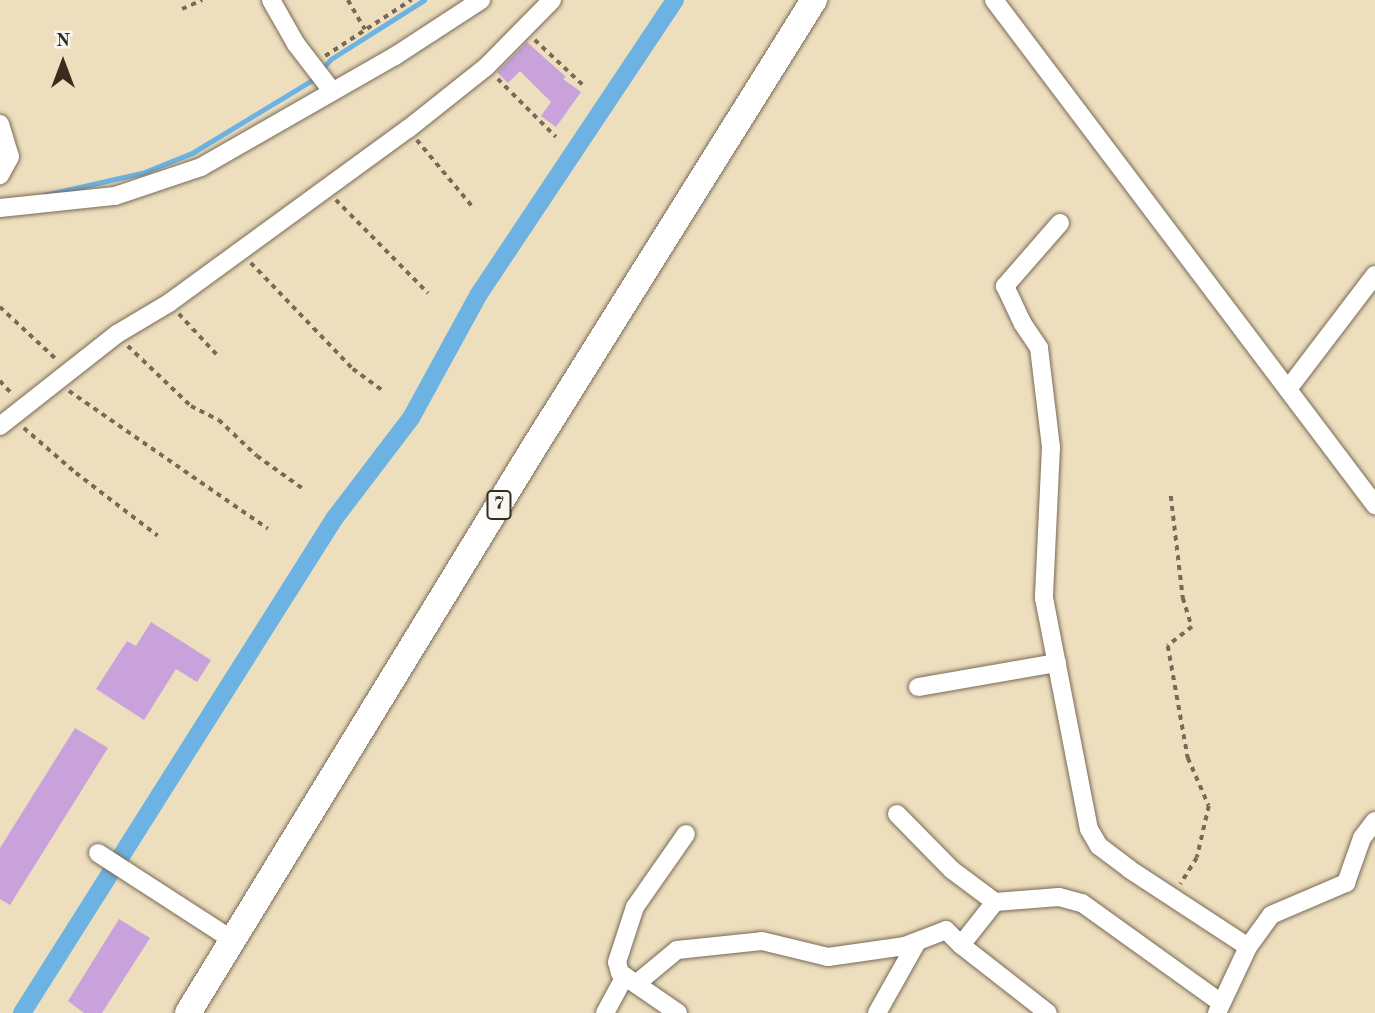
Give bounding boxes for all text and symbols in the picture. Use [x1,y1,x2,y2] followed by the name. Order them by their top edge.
[28,28,98,98] north arrow
[56,32,70,51] text: N
[485,490,513,520] road number: 7

